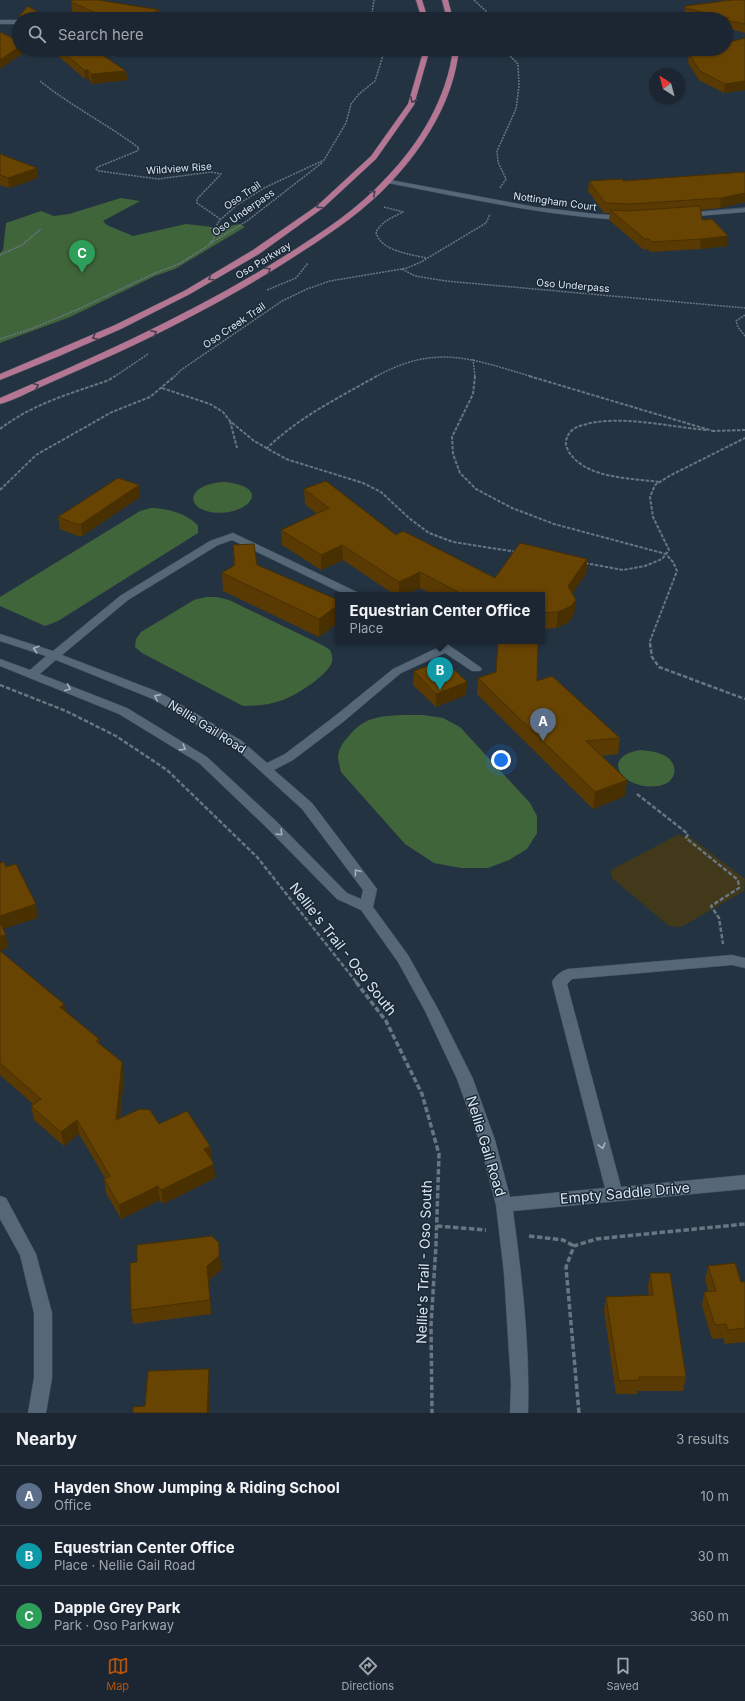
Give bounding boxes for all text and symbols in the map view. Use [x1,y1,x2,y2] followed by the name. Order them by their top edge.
[12,12,733,56] search box
[26,23,48,45] icon: search
[58,25,144,44] text: Search here
[649,68,685,104] north arrow
[411,95,418,103] one-way arrow
[146,160,212,176] street label: Wildview Rise
[221,178,263,212] street label: Oso Trail
[210,186,276,238] street label: Oso Underpass
[513,189,598,213] street label: Nottingham Court
[368,191,376,198] one-way arrow
[317,202,324,209] one-way arrow
[233,239,293,281] street label: Oso Parkway
[69,240,95,273] pin: C
[264,267,271,275] one-way arrow
[208,273,215,280] one-way arrow
[536,276,610,294] street label: Oso Underpass
[201,300,267,350] street label: Oso Creek Trail
[150,330,158,337] one-way arrow
[92,332,100,340] one-way arrow
[31,383,39,391] one-way arrow
[335,592,545,644] popup
[350,601,530,620] text: Equestrian Center Office
[350,620,383,636] text: Place
[33,646,40,654] one-way arrow
[427,657,453,690] pin: B
[64,684,71,692] one-way arrow
[154,694,161,702] one-way arrow
[166,697,249,757] street label: Nellie Gail Road
[530,708,556,741] pin: A
[179,743,186,750] one-way arrow
[491,750,511,770] your location
[275,828,283,836] one-way arrow
[355,870,362,877] one-way arrow
[286,879,401,1018] street label: Nellie's Trail - Oso South
[463,1094,510,1198] street label: Nellie Gail Road
[597,1142,606,1149] one-way arrow
[559,1178,691,1207] street label: Empty Saddle Drive
[412,1180,435,1344] street label: Nellie's Trail - Oso South
[16,1429,77,1449] text: Nearby
[676,1431,729,1447] text: 3 results
[54,1478,340,1497] text: Hayden Show Jumping & Riding School
[24,1488,34,1504] text: A
[700,1488,729,1504] text: 10 m
[54,1497,91,1513] text: Office
[54,1538,235,1557] text: Equestrian Center Office
[25,1548,33,1564] text: B
[698,1548,729,1564] text: 30 m
[54,1557,195,1573] text: Place · Nellie Gail Road
[54,1598,181,1617] text: Dapple Grey Park
[24,1608,34,1624] text: C
[690,1608,729,1624] text: 360 m
[54,1617,174,1633] text: Park · Oso Parkway
[106,1655,129,1693] tab: Map
[342,1655,394,1693] tab: Directions
[607,1655,639,1693] tab: Saved

